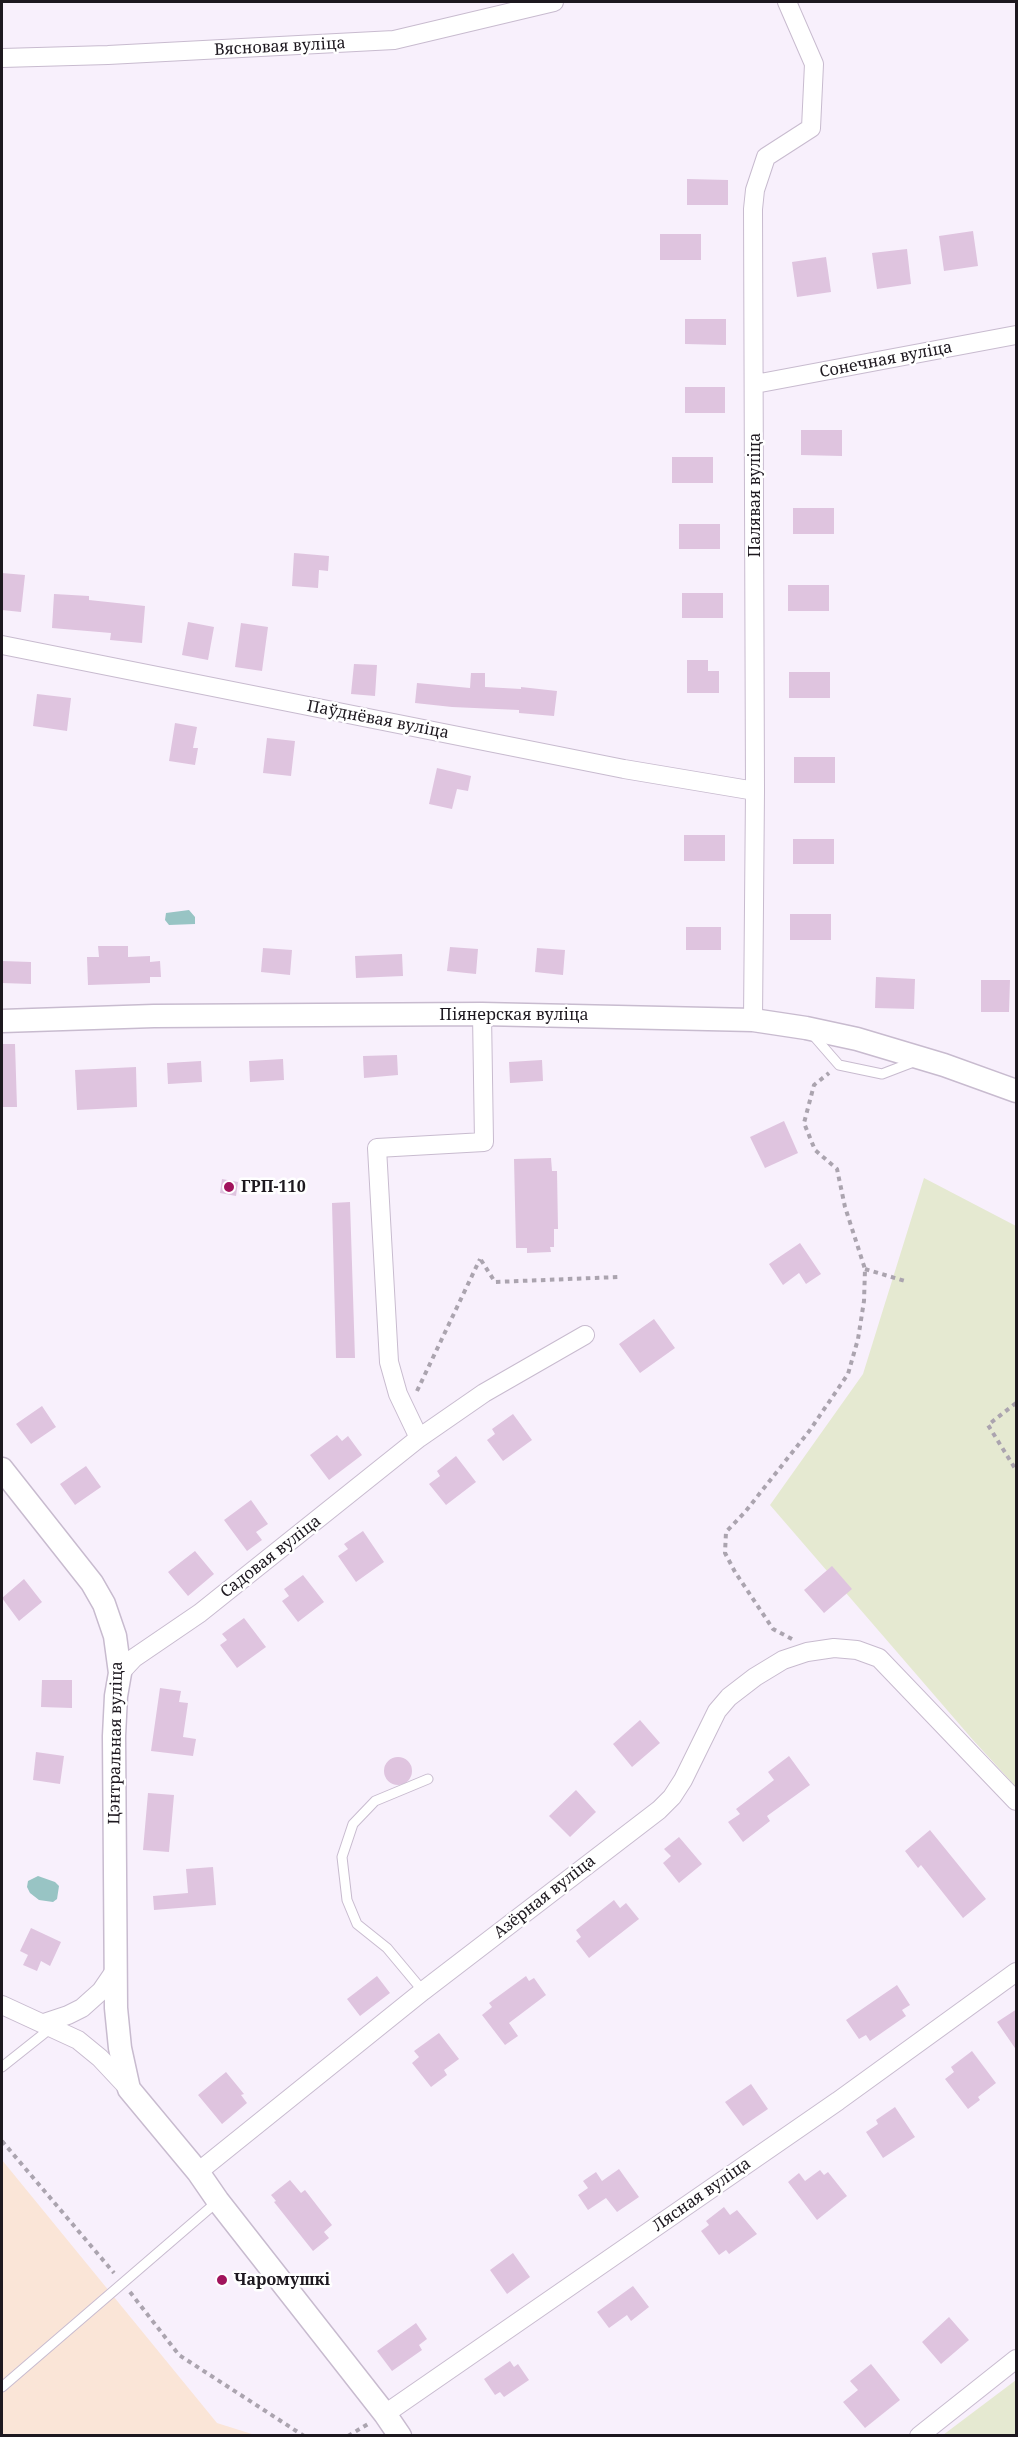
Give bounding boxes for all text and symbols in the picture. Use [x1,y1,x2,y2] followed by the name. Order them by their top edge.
[214,34,346,60] street label: Вясновая вуліца
[818,338,954,382] street label: Сонечная вуліца
[745,433,765,557] street label: Палявая вуліца
[305,697,451,743] street label: Паўднёвая вуліца
[439,1005,589,1025] street label: Піянерская вуліца
[241,1177,306,1197] place label: ГРП-110
[222,1180,236,1194] marker: ГРП-110
[217,1512,325,1602] street label: Садовая вуліца
[105,1661,127,1825] street label: Цэнтральная вуліца
[490,1851,600,1943] street label: Азёрная вуліца
[649,2154,755,2236] street label: Лясная вуліца
[234,2270,330,2290] place label: Чаромушкі
[215,2273,229,2287] marker: Чаромушкі

